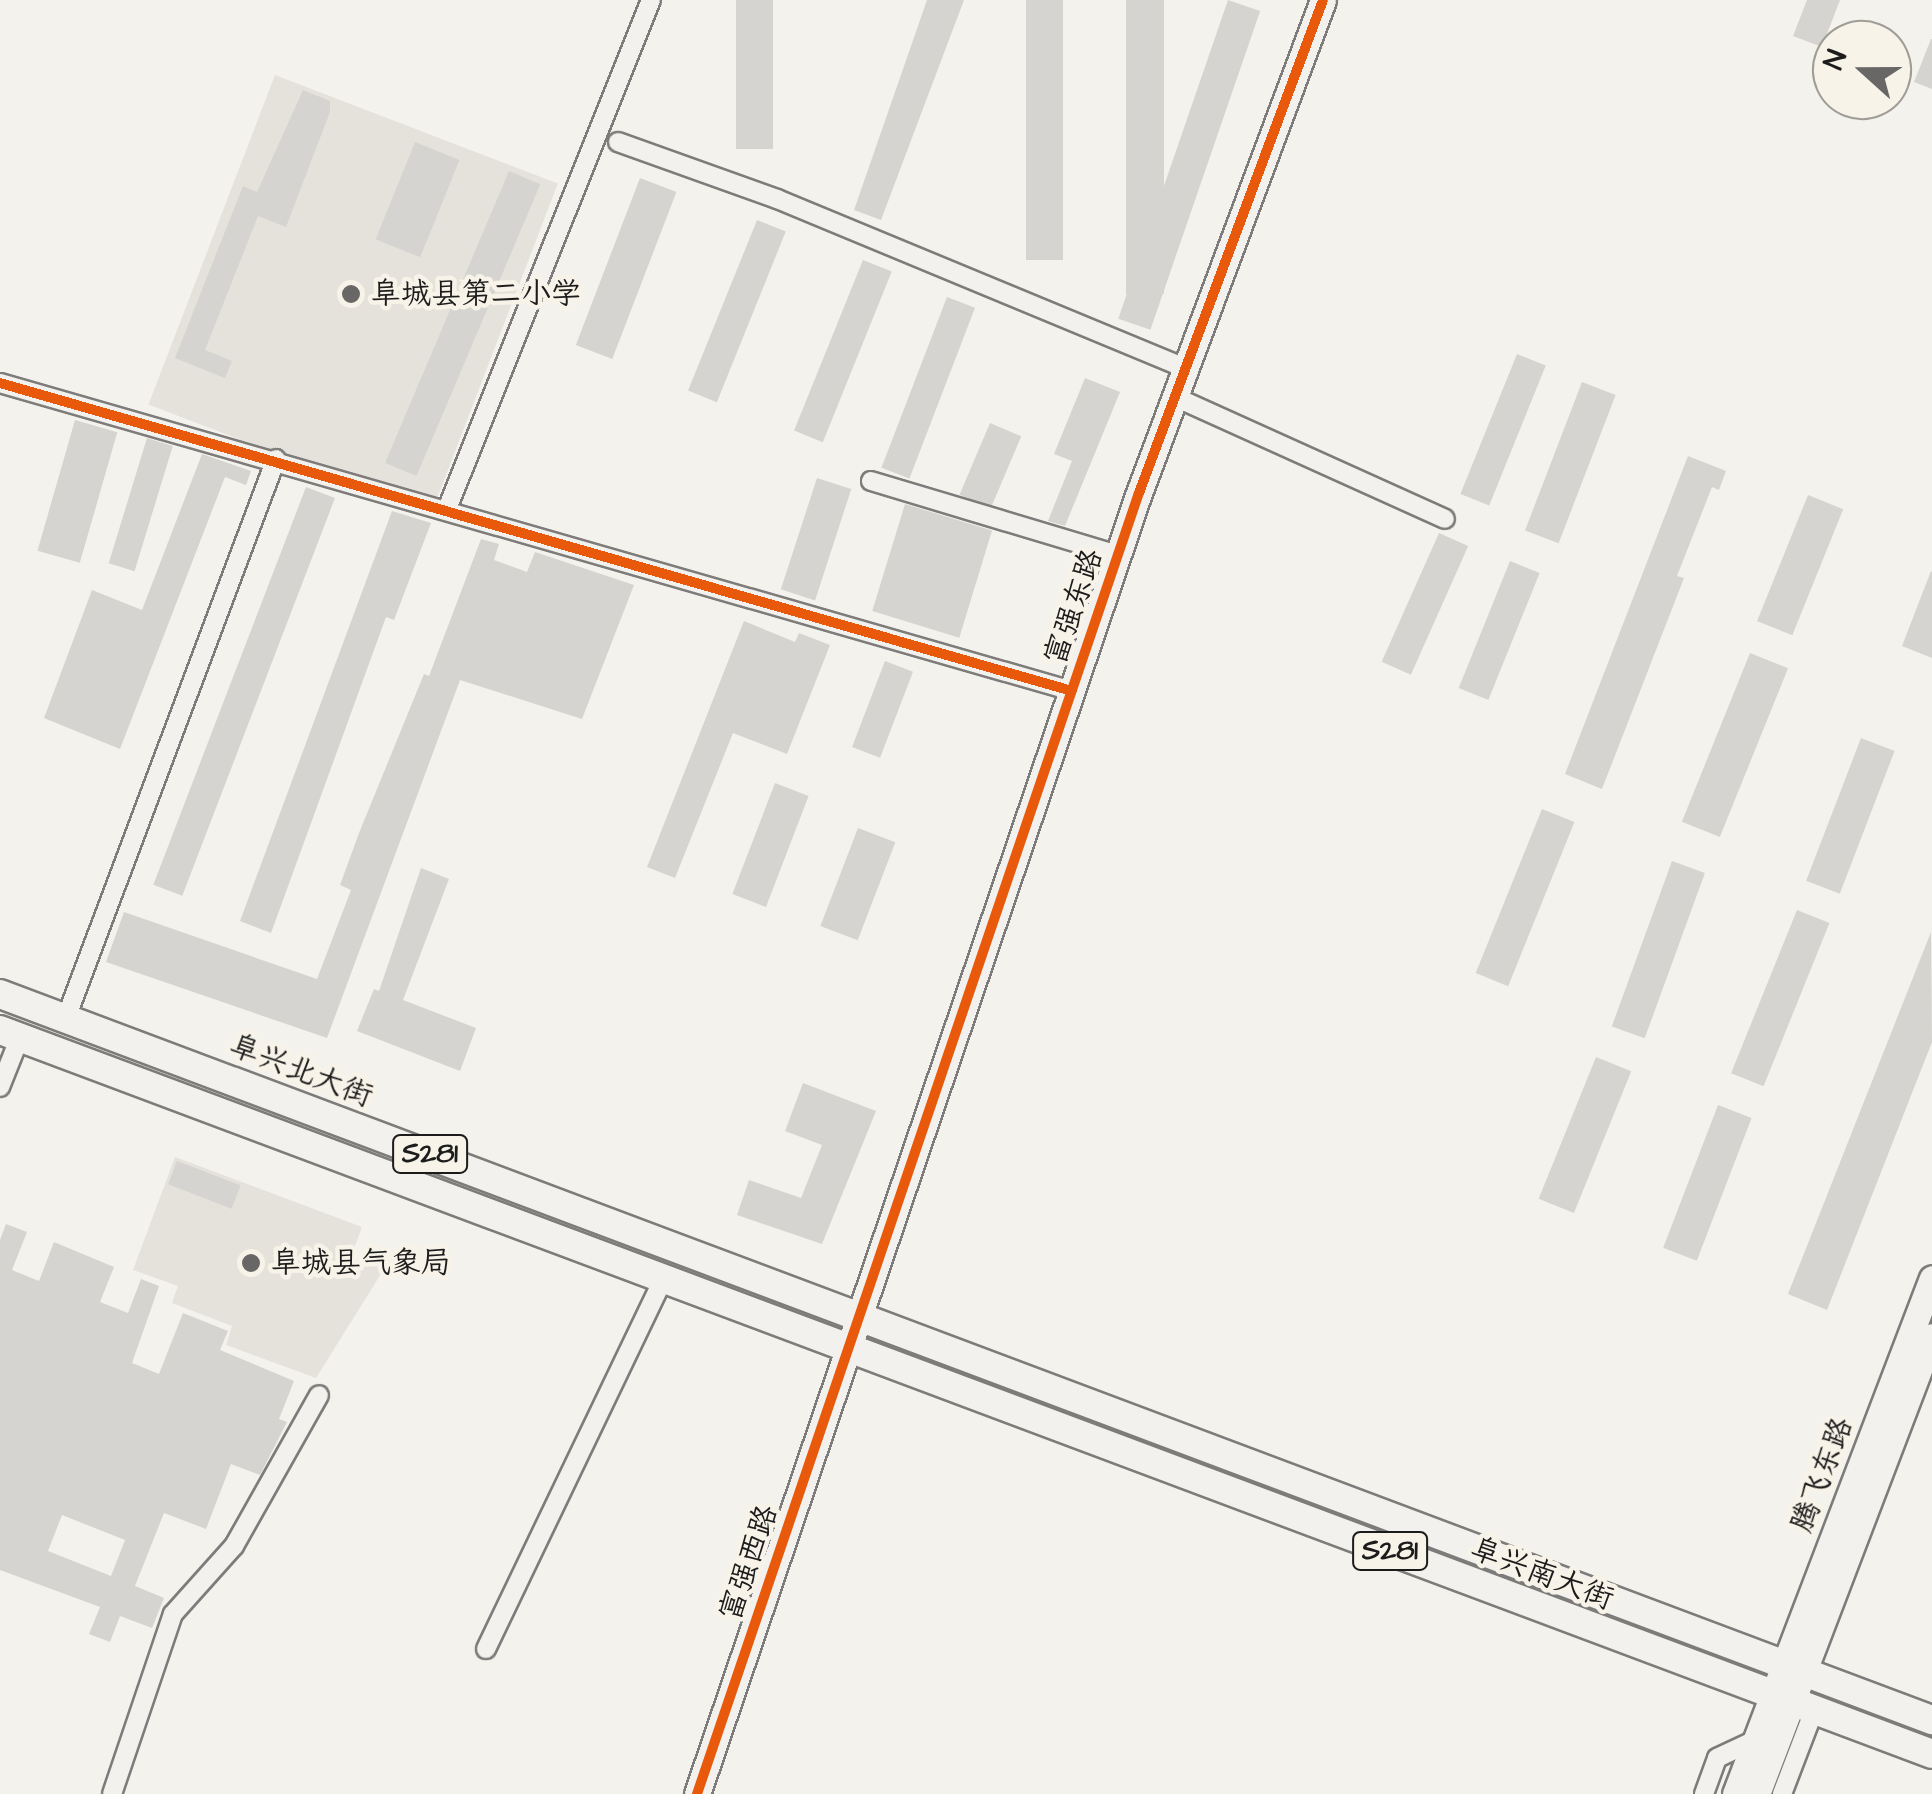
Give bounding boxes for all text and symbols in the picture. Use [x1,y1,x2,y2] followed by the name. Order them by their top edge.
[1812,20,1912,120] north arrow
[1814,45,1857,75] text: N
[371,276,581,312] place label: 阜城县第二小学
[340,283,362,305] marker: 阜城县第二小学
[1037,544,1111,670] street label: 富强东路
[225,1027,377,1115] street label: 阜兴北大街
[390,1131,470,1177] road number: S281
[271,1245,451,1281] place label: 阜城县气象局
[240,1252,262,1274] marker: 阜城县气象局
[1784,1413,1860,1537] street label: 腾飞东路
[712,1500,786,1626] street label: 富强西路
[1350,1528,1430,1574] road number: S281
[1466,1530,1618,1618] street label: 阜兴南大街

